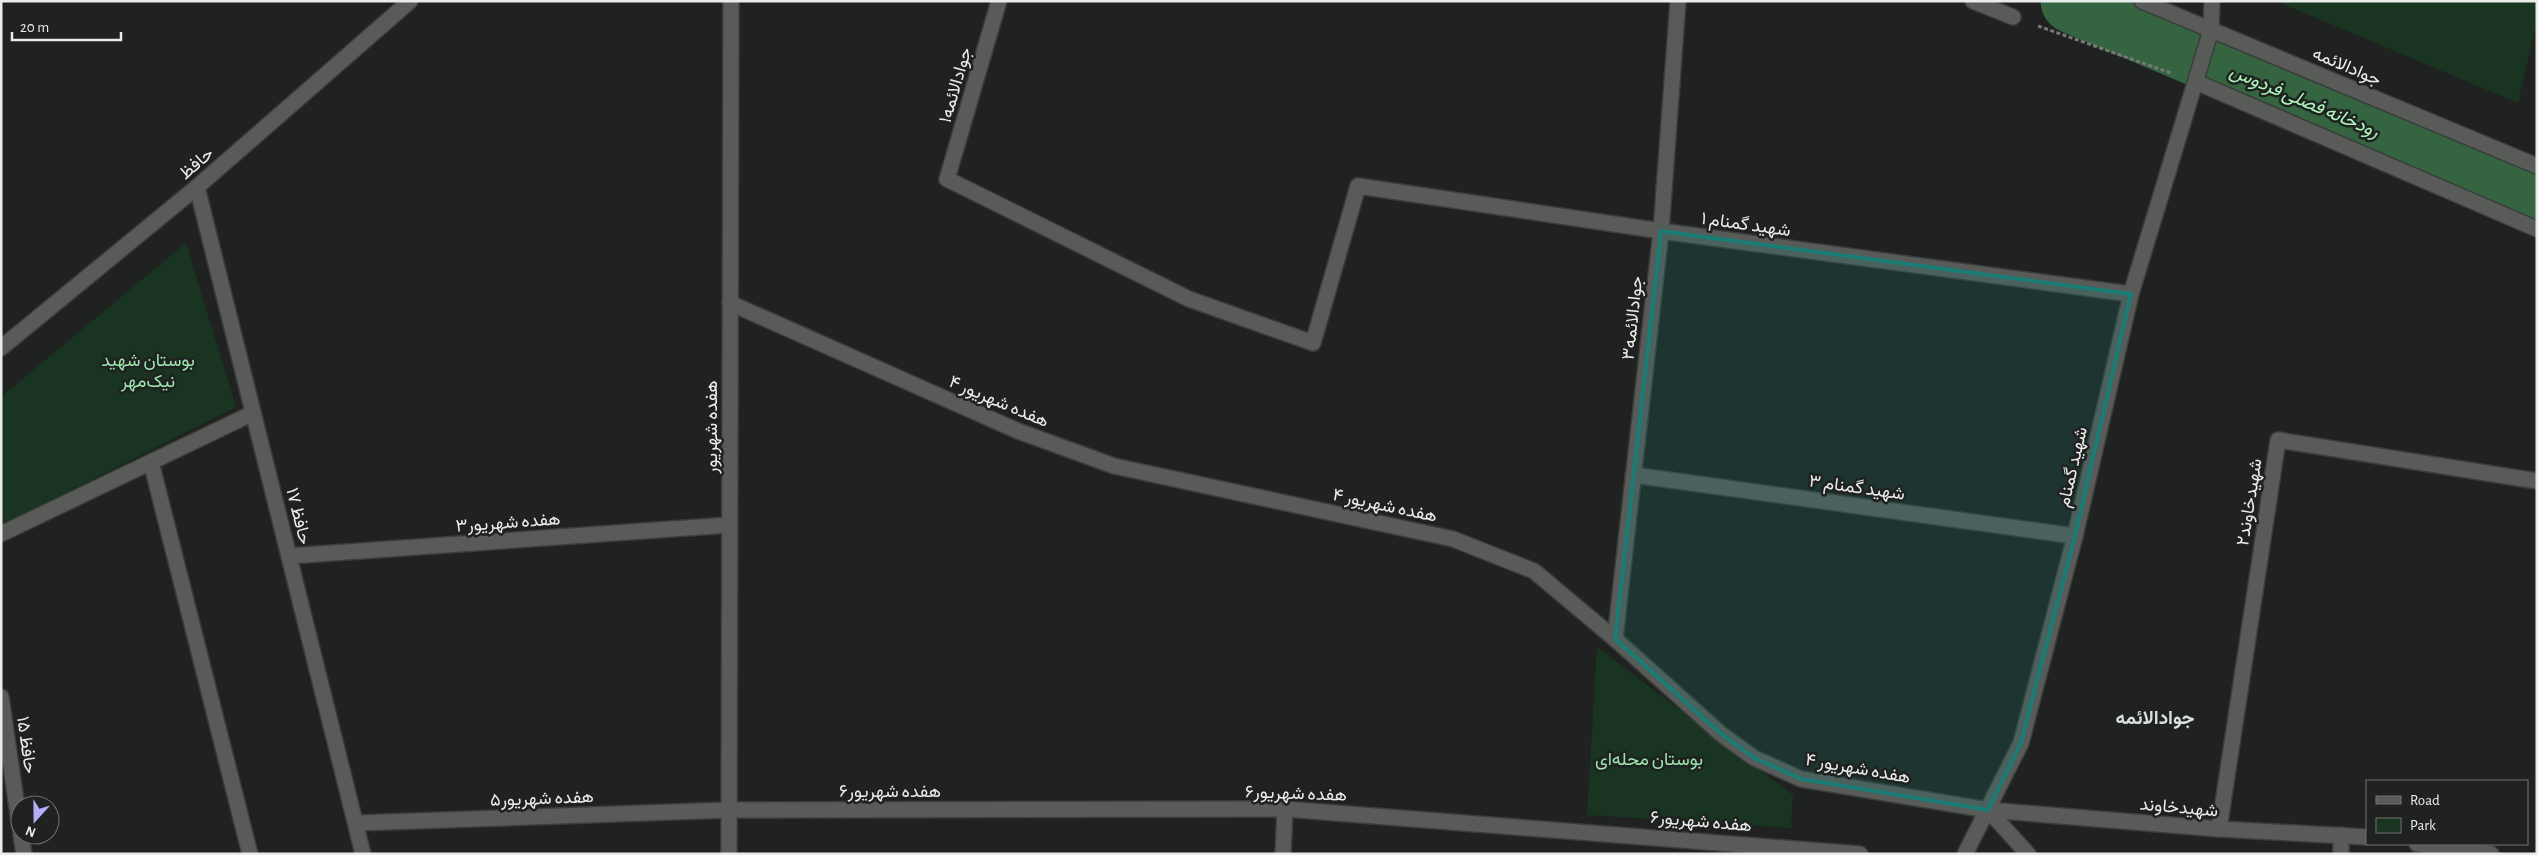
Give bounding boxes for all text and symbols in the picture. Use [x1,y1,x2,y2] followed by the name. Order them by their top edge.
[12,10,121,42] scale bar
[20,20,49,35] text: 20 m
[2309,44,2383,90] street label: جوادالائمه
[937,45,976,125] street label: جوادالائمه۱
[2227,61,2382,143] water label: رودخانه فصلی فردوس
[176,144,217,183] street label: حافظ
[1700,209,1792,242] street label: شهید گمنام ۱
[1620,275,1647,361] street label: جوادالائمه۳
[101,352,195,392] park label: بوستان شهید نیک‌مهر
[946,373,1051,432] street label: هفده شهریور ۴
[703,380,722,475] street label: هفده شهریور
[2054,425,2093,510] street label: شهید گمنام
[2234,457,2267,547] street label: شهیدخاوند۲
[1807,471,1906,506] street label: شهید گمنام ۳
[282,486,314,546] street label: حافظ ۱۷
[1331,486,1439,527] street label: هفده شهریور ۴
[455,510,561,537] street label: هفده شهریور۳
[2115,709,2195,730] district label: جوادالائمه
[13,715,39,775] street label: حافظ ۱۵
[1595,751,1703,770] park label: بوستان محله‌ای
[1804,751,1912,788] street label: هفده شهریور ۴
[2366,780,2528,845] legend
[839,783,941,802] street label: هفده شهریور۶
[1245,783,1347,806] street label: هفده شهریور۶
[490,788,594,811] street label: هفده شهریور۵
[2410,793,2440,808] text: Road
[10,795,60,845] north arrow
[2139,796,2219,821] street label: شهیدخاوند
[1649,809,1753,836] street label: هفده شهریور۶
[2410,818,2436,833] text: Park
[24,823,38,839] text: N

